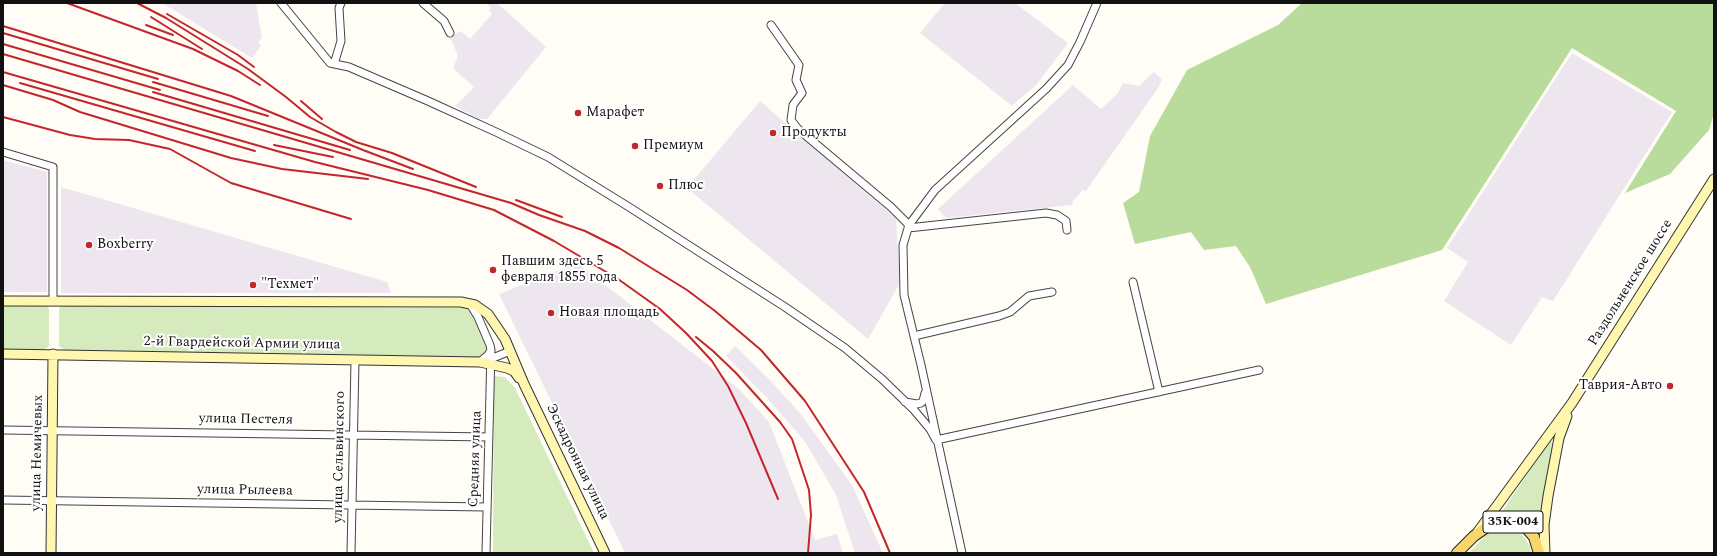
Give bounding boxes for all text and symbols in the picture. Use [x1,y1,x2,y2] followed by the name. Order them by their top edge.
[586,105,644,121] place label: Марафет
[573,108,583,118] marker: Марафет
[781,125,847,141] place label: Продукты
[768,128,778,138] marker: Продукты
[643,138,704,154] place label: Премиум
[630,141,640,151] marker: Премиум
[668,178,704,194] place label: Плюс
[655,181,665,191] marker: Плюс
[1585,217,1677,349] street label: Раздольненское шоссе
[97,237,153,253] place label: Boxberry
[84,240,94,250] marker: Boxberry
[501,254,617,286] place label: Павшим здесь 5 февраля 1855 года
[488,265,498,275] marker: Павшим здесь 5 февраля 1855 года
[261,277,319,293] place label: "Техмет"
[248,280,258,290] marker: "Техмет"
[559,305,659,321] place label: Новая площадь
[546,308,556,318] marker: Новая площадь
[143,334,341,354] street label: 2-й Гвардейской Армии улица
[1579,378,1662,394] place label: Таврия-Авто
[1665,381,1675,391] marker: Таврия-Авто
[330,391,350,523] street label: улица Сельвинского
[29,395,47,511] street label: улица Немичевых
[542,401,612,523] street label: Эскадронная улица
[466,410,486,508] street label: Средняя улица
[199,411,293,429] street label: улица Пестеля
[197,482,293,500] street label: улица Рылеева
[1483,511,1543,533] road number: 35К-004

